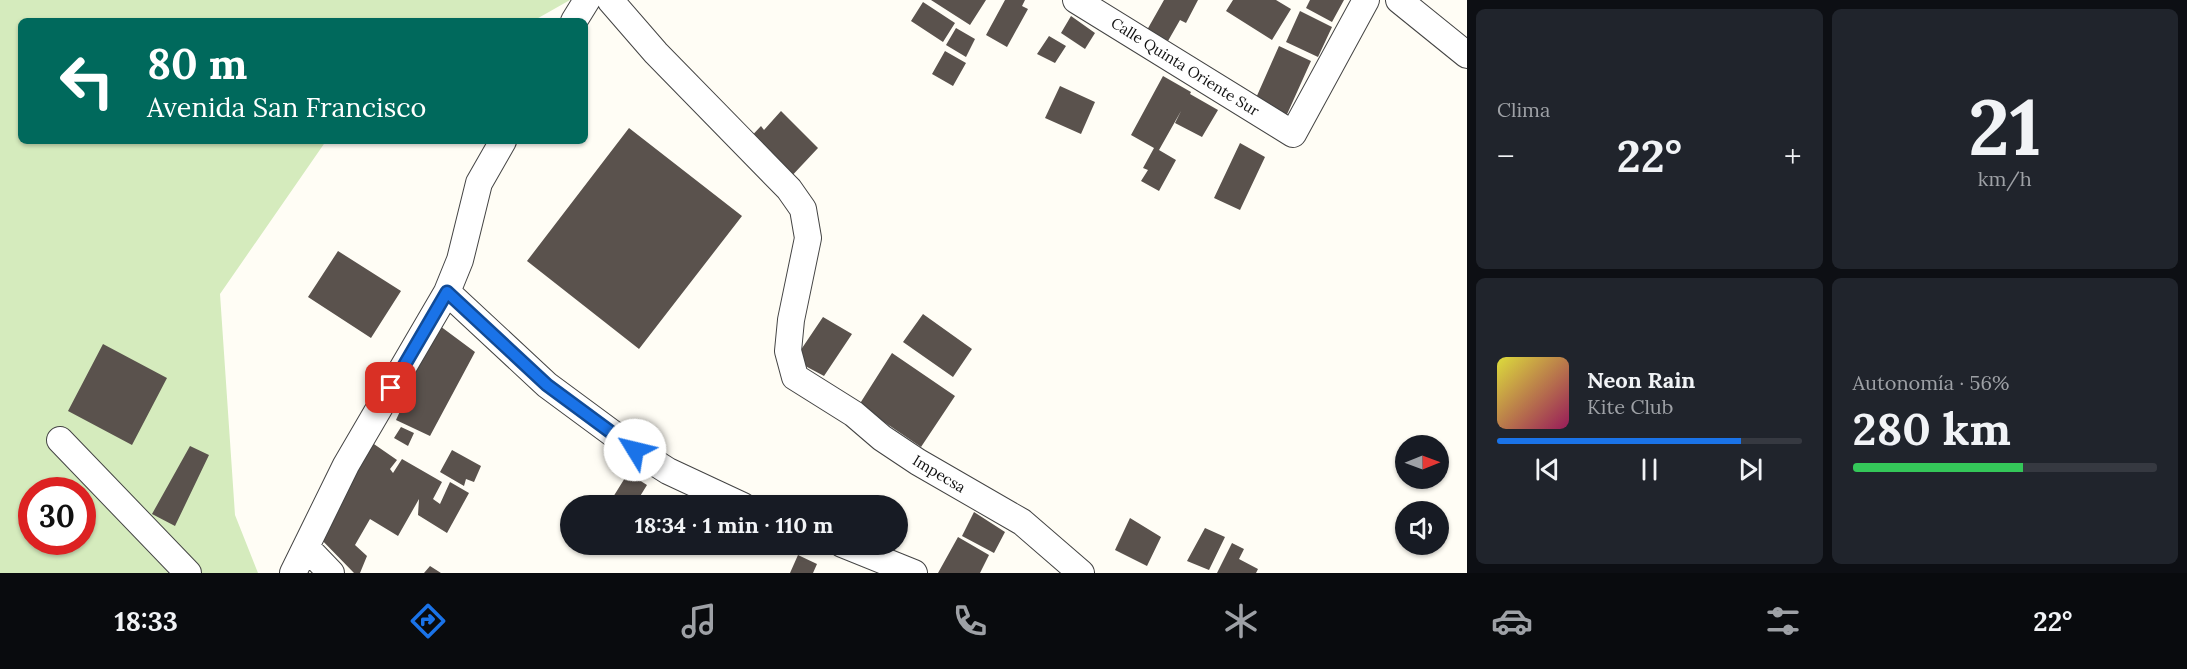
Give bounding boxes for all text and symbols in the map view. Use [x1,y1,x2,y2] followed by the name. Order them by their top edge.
[1108,13,1263,120] street label: Calle Quinta Oriente Sur
[147,37,247,91] text: 80 m
[48,42,126,120] icon: left
[1968,77,2041,176] text: 21
[147,90,426,124] text: Avenida San Francisco
[1497,97,1550,122] text: Clima
[1617,127,1682,184] text: 22°
[1497,135,1515,177] text: −
[1784,135,1801,177] text: +
[1978,166,2032,191] text: km/h
[365,362,416,413] pin
[1587,366,1695,394] text: Neon Rain
[1853,370,2009,395] text: Autonomía · 56%
[374,371,407,404] icon: arrive
[1587,394,1673,419] text: Kite Club
[1853,400,2011,457] text: 280 km
[603,418,667,482] position arrow
[1395,435,1449,489] north arrow
[1395,435,1449,555] map controls
[910,450,969,497] street label: Impecsa
[1531,453,1564,486] icon: previous
[1633,453,1666,486] icon: pause
[1734,453,1767,486] icon: next
[18,477,96,555] speed limit sign: 30
[1395,501,1449,555] button: sound
[635,511,833,539] text: 18:34 · 1 min · 110 m
[407,600,449,642] icon: directions
[678,600,720,642] icon: music
[949,600,991,642] icon: phone
[1220,600,1262,642] icon: climate
[1491,600,1533,642] icon: car
[1762,600,1804,642] icon: filters
[115,604,178,638] text: 18:33
[2033,604,2072,638] text: 22°

